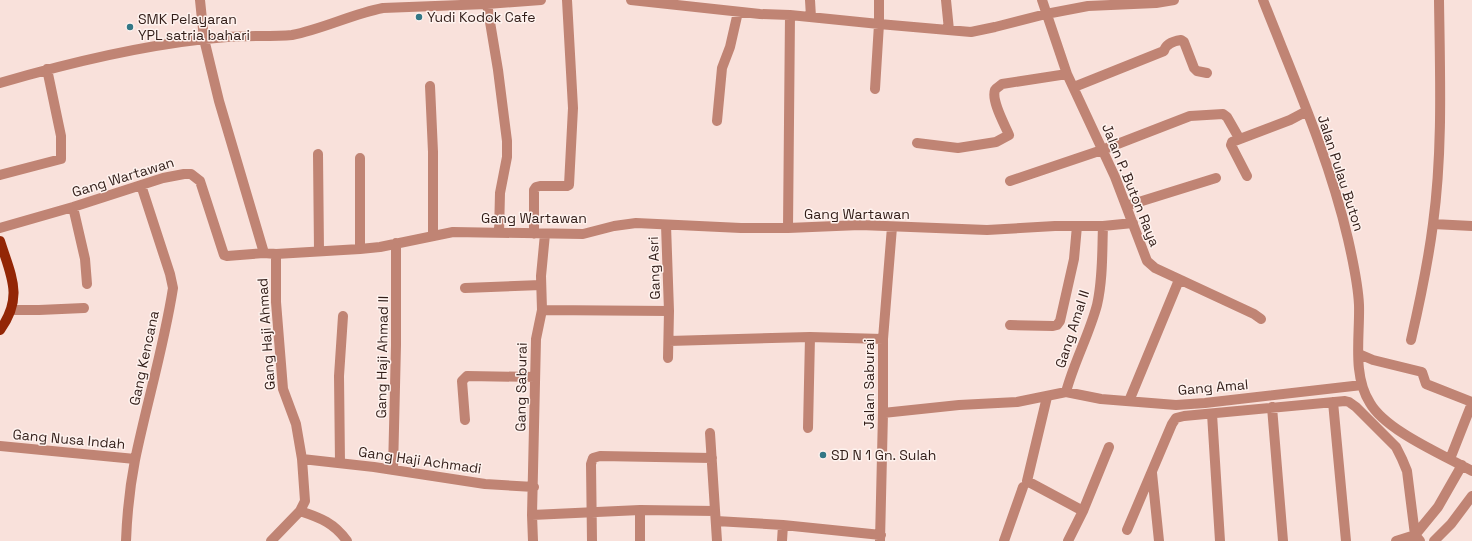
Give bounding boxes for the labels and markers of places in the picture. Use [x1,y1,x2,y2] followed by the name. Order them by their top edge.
[427,8,536,26] place label: Yudi Kodok Cafe
[138,10,250,44] place label: SMK Pelayaran YPL satria bahari
[414,12,424,22] marker: Yudi Kodok Cafe
[125,22,135,32] marker: SMK Pelayaran YPL satria bahari
[831,446,936,464] place label: SD N 1 Gn. Sulah
[818,450,828,460] marker: SD N 1 Gn. Sulah

